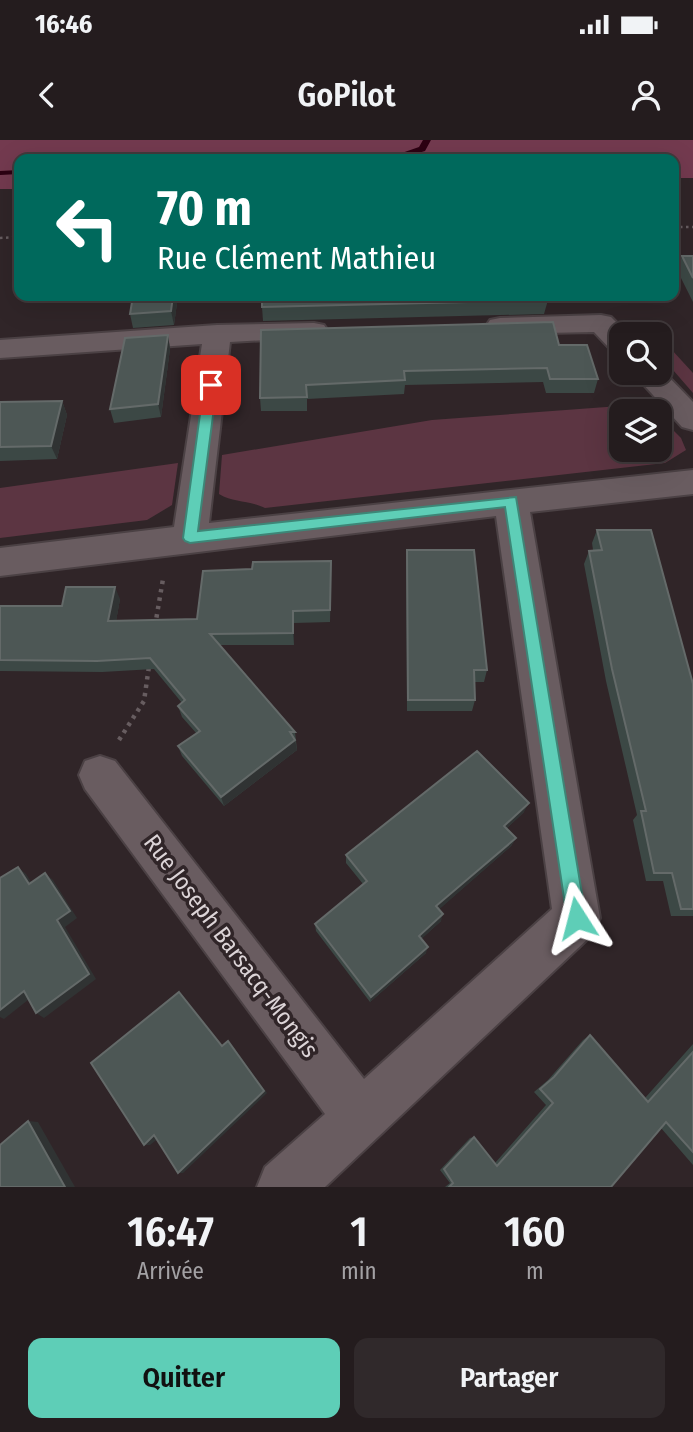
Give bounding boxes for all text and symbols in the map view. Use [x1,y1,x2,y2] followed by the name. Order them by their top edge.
[35,9,92,40] text: 16:46
[28,76,66,114] icon: back
[298,76,395,114] text: GoPilot
[627,76,665,114] icon: person
[157,179,252,238] text: 70 m
[42,182,133,273] icon: left
[157,239,436,277] text: Rue Clément Mathieu
[609,322,672,462] map controls
[609,322,672,385] button: search
[181,355,241,415] pin
[192,366,230,404] icon: arrive
[609,399,672,462] button: layers
[138,829,324,1063] street label: Rue Joseph Barsacq-Mongis
[540,881,614,955] position arrow
[127,1207,214,1257] text: 16:47
[350,1207,368,1257] text: 1
[504,1207,566,1257] text: 160
[137,1257,204,1285] text: Arrivée
[341,1257,377,1285] text: min
[526,1257,544,1285] text: m
[28,1338,340,1418] button: Quitter
[354,1338,665,1418] button: Partager

